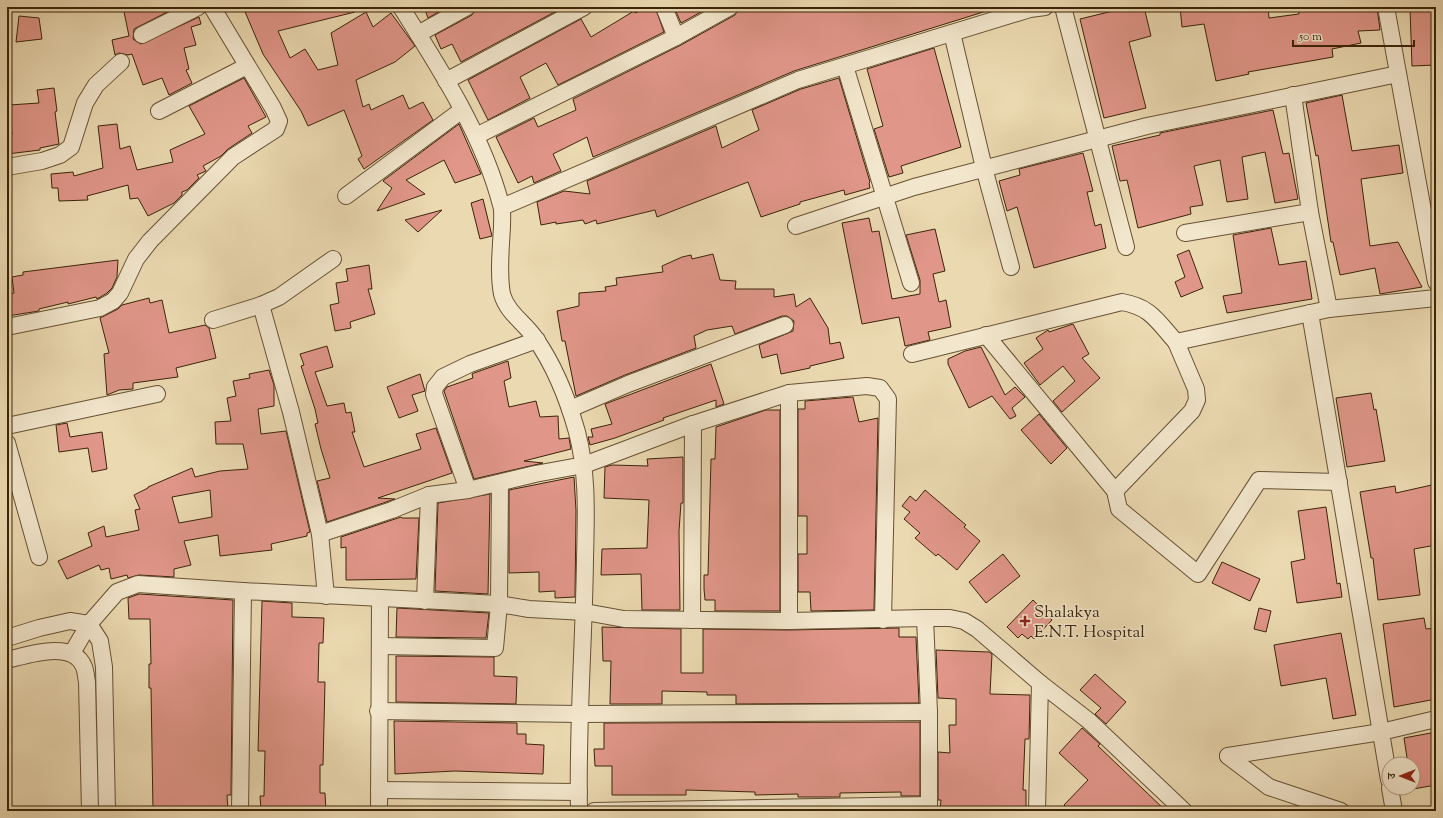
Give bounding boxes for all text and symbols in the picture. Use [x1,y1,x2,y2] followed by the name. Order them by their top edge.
[1293,22,1414,48] scale bar
[1298,28,1322,46] text: 50 m
[1034,601,1145,645] place label: Shalakya E.N.T. Hospital
[1019,615,1031,627] marker: Shalakya E.N.T. Hospital
[1381,756,1421,796] north arrow
[1384,772,1400,780] text: उ

